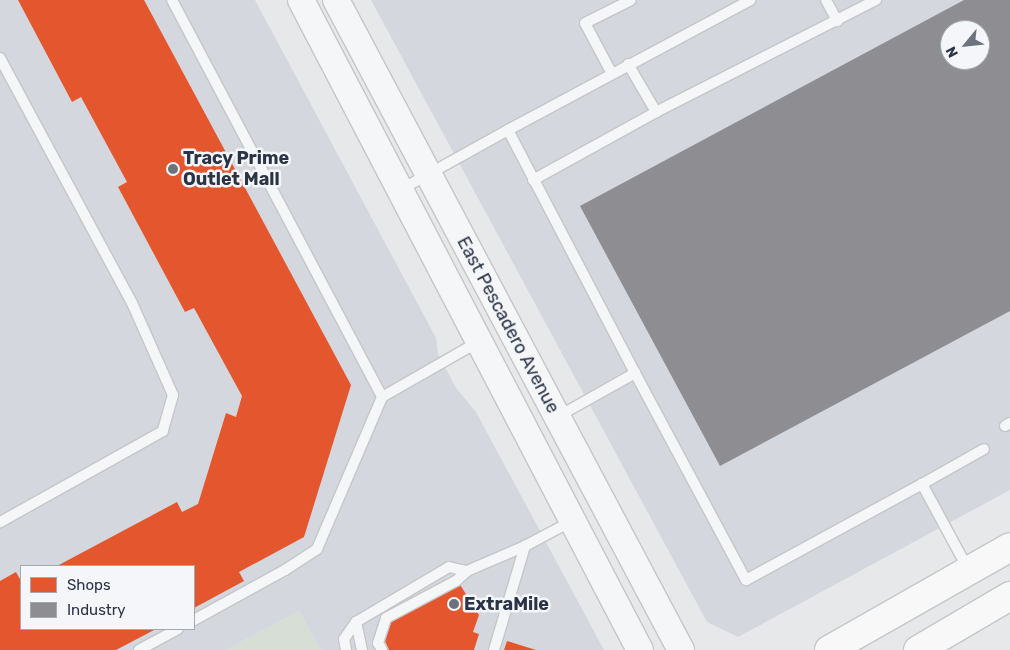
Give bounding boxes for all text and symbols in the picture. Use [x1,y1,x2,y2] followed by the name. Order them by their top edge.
[940,20,990,70] north arrow
[942,43,962,60] text: N
[183,148,290,190] place label: Tracy Prime Outlet Mall
[167,163,179,175] marker: Tracy Prime Outlet Mall
[452,233,564,417] street label: East Pescadero Avenue
[20,565,195,630] legend
[67,576,111,594] text: Shops
[464,593,549,615] place label: ExtraMile
[448,598,460,610] marker: ExtraMile
[67,601,126,619] text: Industry

